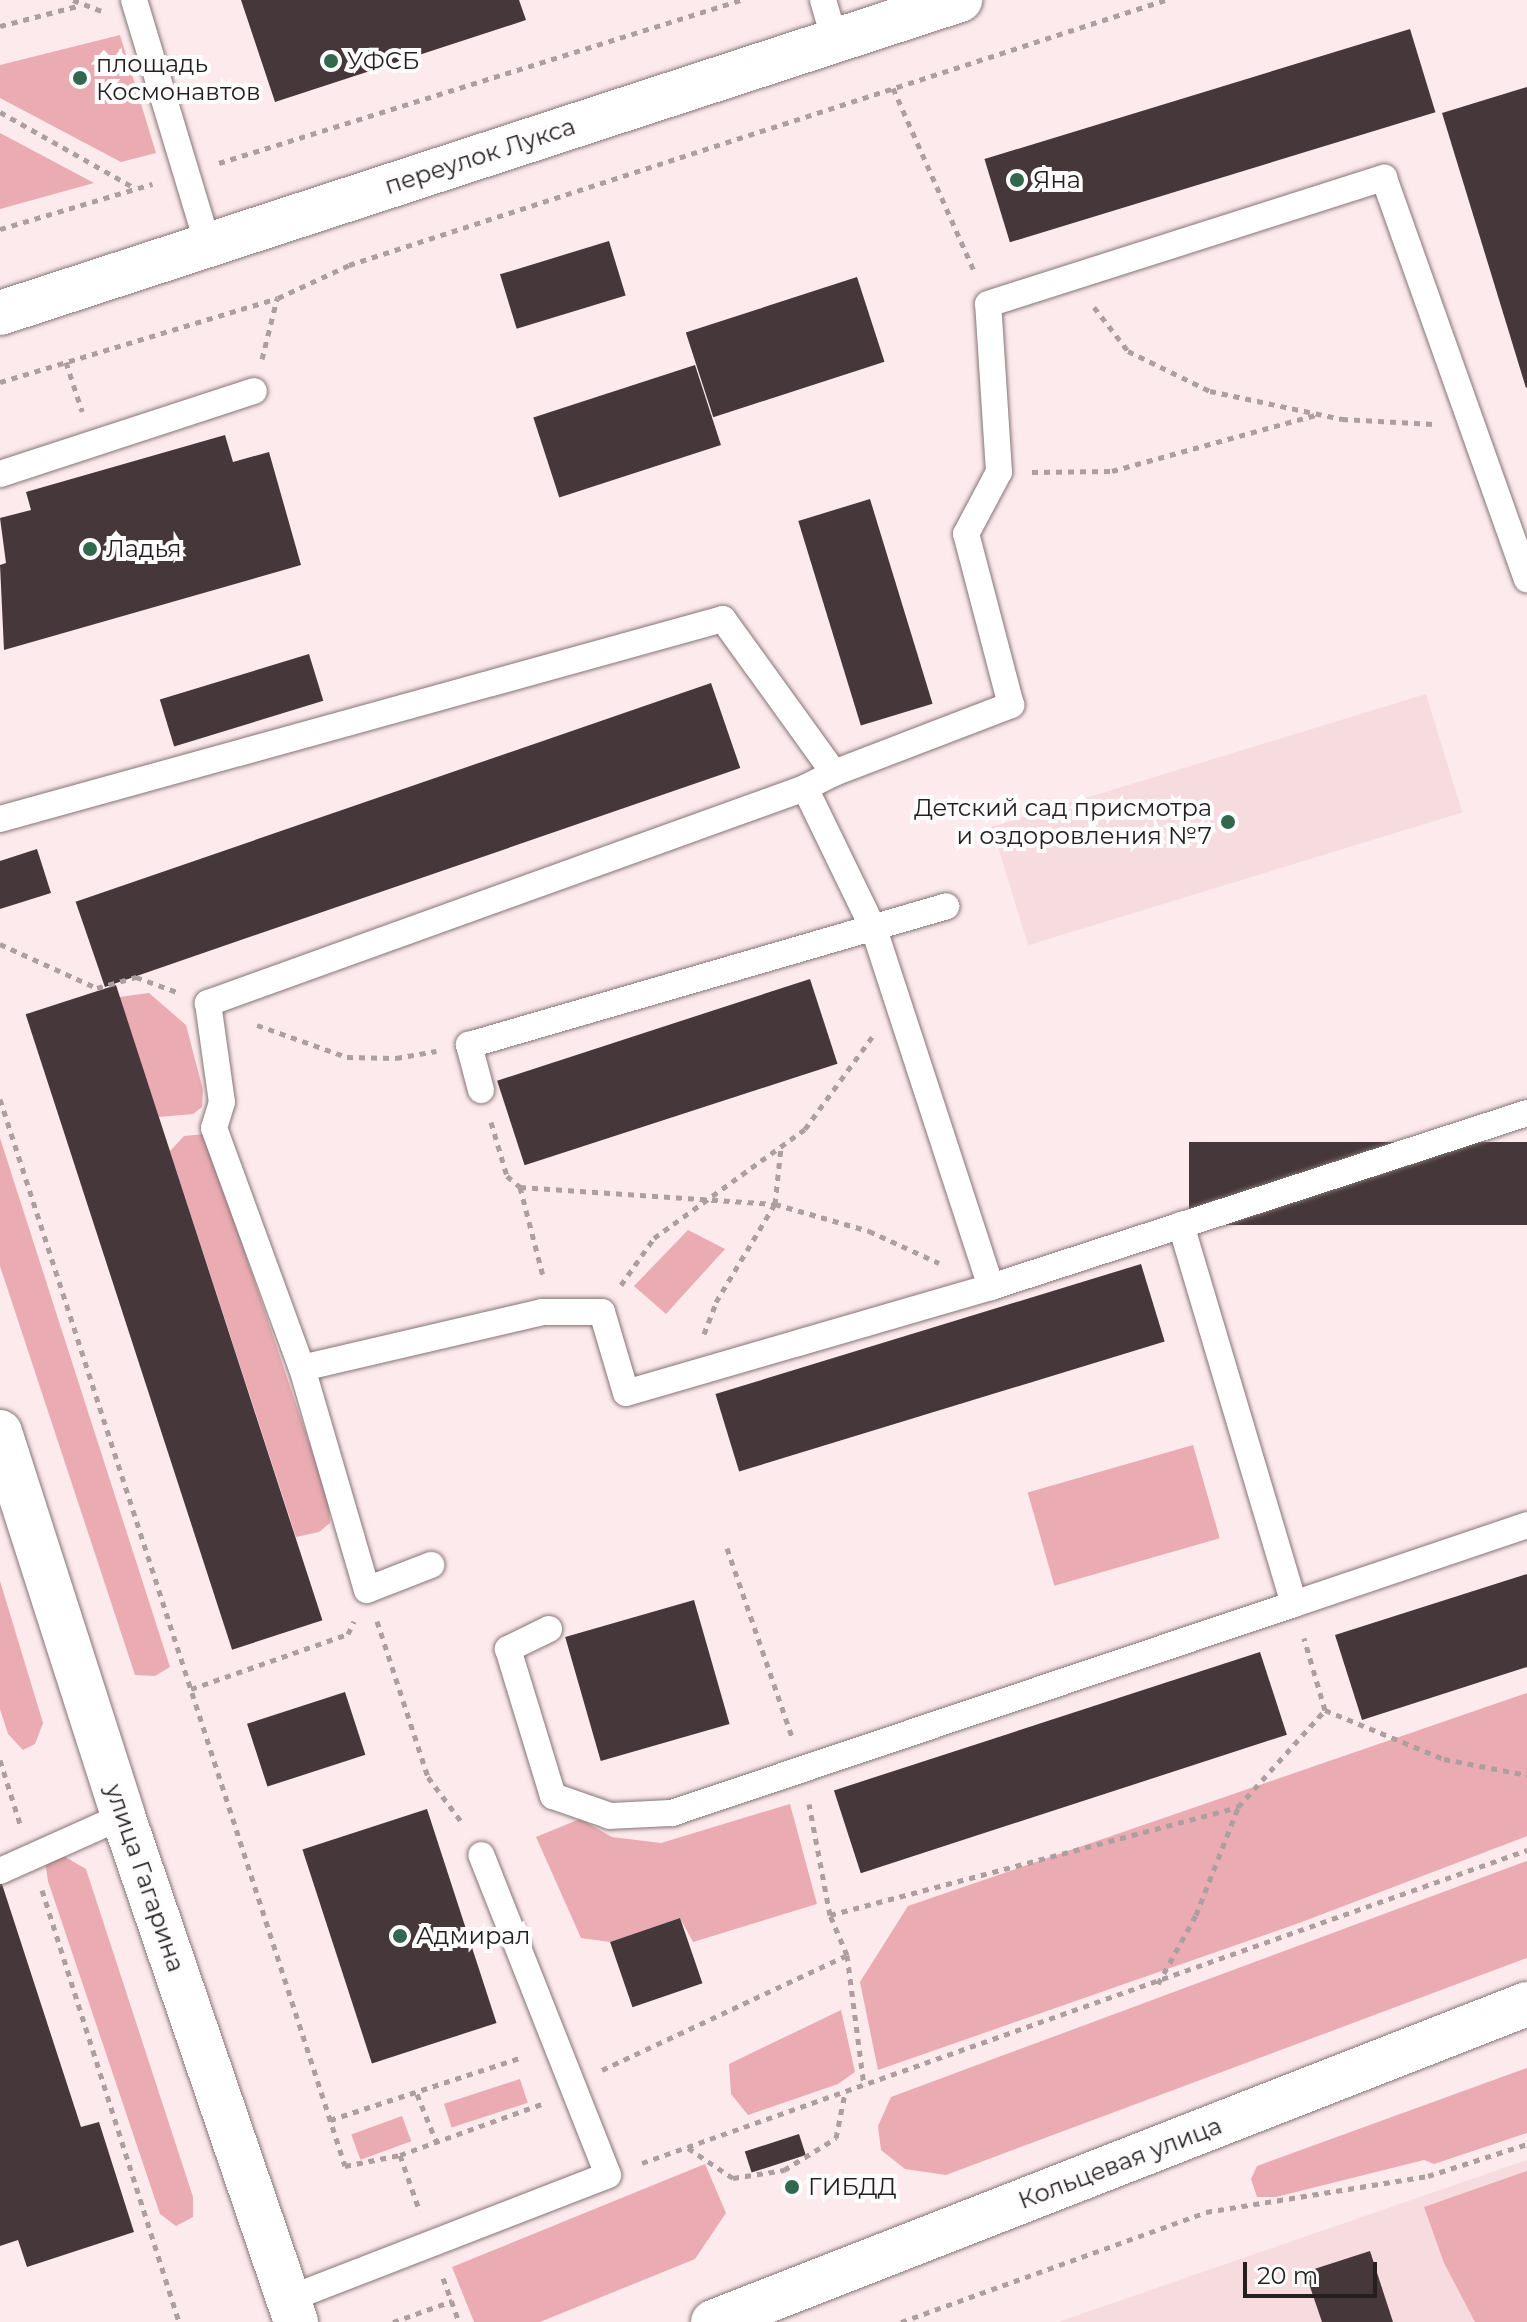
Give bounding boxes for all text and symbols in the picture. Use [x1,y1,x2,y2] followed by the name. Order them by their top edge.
[347,47,419,75] place label: УФСБ
[96,50,261,106] place label: площадь Космонавтов
[322,52,340,70] marker: УФСБ
[71,69,89,87] marker: площадь Космонавтов
[381,112,579,200] street label: переулок Лукса
[1033,166,1081,194] place label: Яна
[1008,171,1026,189] marker: Яна
[106,535,182,563] place label: Ладья
[81,540,99,558] marker: Ладья
[914,794,1212,850] place label: Детский сад присмотра и оздоровления №7
[1219,813,1237,831] marker: Детский сад присмотра и оздоровления №7
[99,1780,191,1976] street label: улица Гагарина
[416,1922,530,1950] place label: Адмирал
[391,1927,409,1945] marker: Адмирал
[1014,2111,1226,2215] street label: Кольцевая улица
[808,2173,897,2201] place label: ГИБДД
[783,2178,801,2196] marker: ГИБДД
[1247,2246,1381,2296] scale bar
[1257,2261,1318,2290] text: 20 m

